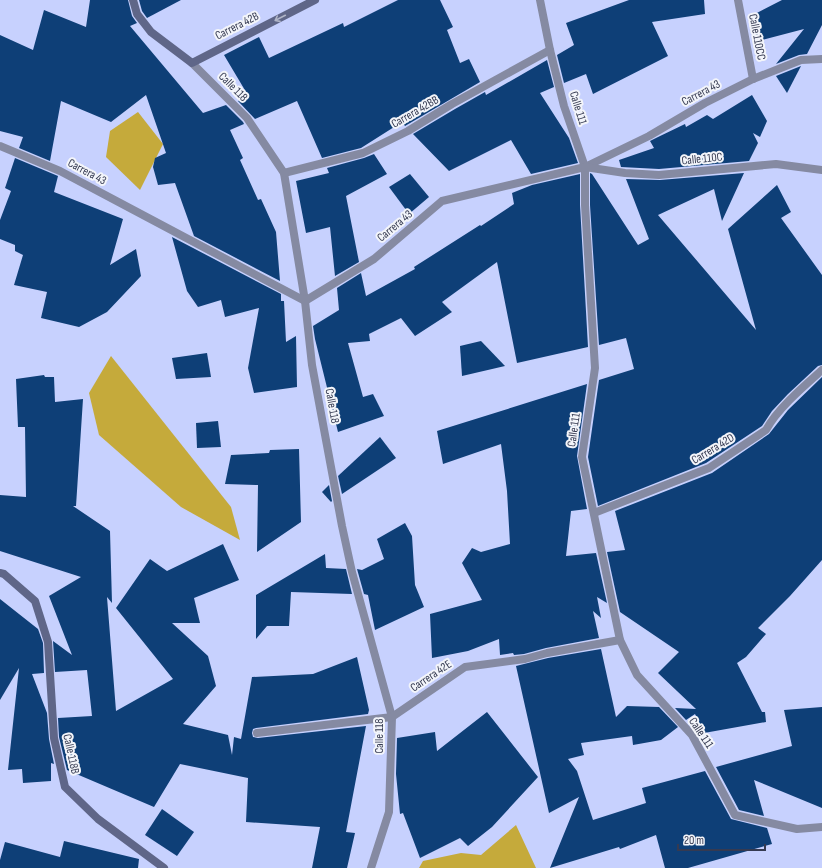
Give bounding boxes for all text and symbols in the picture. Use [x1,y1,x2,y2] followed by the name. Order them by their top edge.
[213,9,261,43] street label: Carrera 42B
[745,13,769,62] street label: Calle 110CC
[274,15,286,22] one-way arrow
[215,69,251,105] street label: Calle 118
[679,77,723,109] street label: Carrera 43
[566,90,590,127] street label: Calle 111
[389,92,441,132] street label: Carrera 42BB
[681,149,723,169] street label: Calle 110C
[65,156,109,188] street label: Carrera 43
[374,207,416,245] street label: Carrera 43
[322,387,342,425] street label: Calle 118
[564,411,584,448] street label: Calle 111
[689,430,737,468] street label: Carrera 42D
[408,657,455,695] street label: Carrera 42E
[685,715,717,752] street label: Calle 111
[372,718,387,754] street label: Calle 118
[59,733,83,775] street label: Calle 118B
[678,826,765,852] scale bar
[684,833,704,848] text: 20 m

